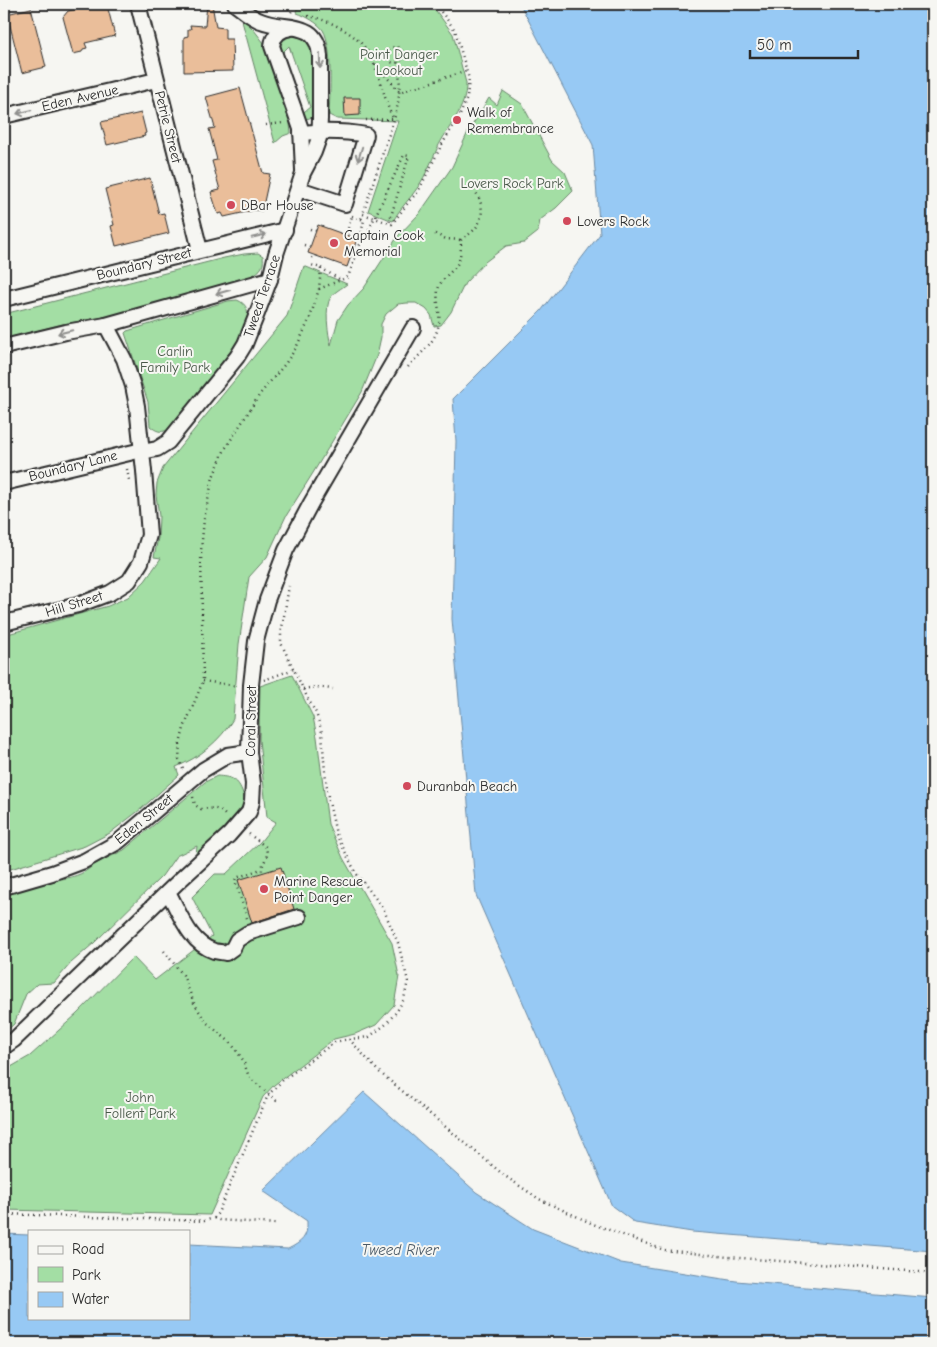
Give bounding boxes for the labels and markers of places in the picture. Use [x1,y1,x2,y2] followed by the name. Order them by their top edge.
[467,104,554,137] place label: Walk of Remembrance
[451,114,463,126] marker: Walk of Remembrance
[241,197,313,214] place label: DBar House
[225,199,237,211] marker: DBar House
[577,213,649,230] place label: Lovers Rock
[561,215,573,227] marker: Lovers Rock
[344,227,424,260] place label: Captain Cook Memorial
[328,237,340,249] marker: Captain Cook Memorial
[417,778,517,795] place label: Duranbah Beach
[401,780,413,792] marker: Duranbah Beach
[274,873,363,906] place label: Marine Rescue Point Danger
[258,883,270,895] marker: Marine Rescue Point Danger

